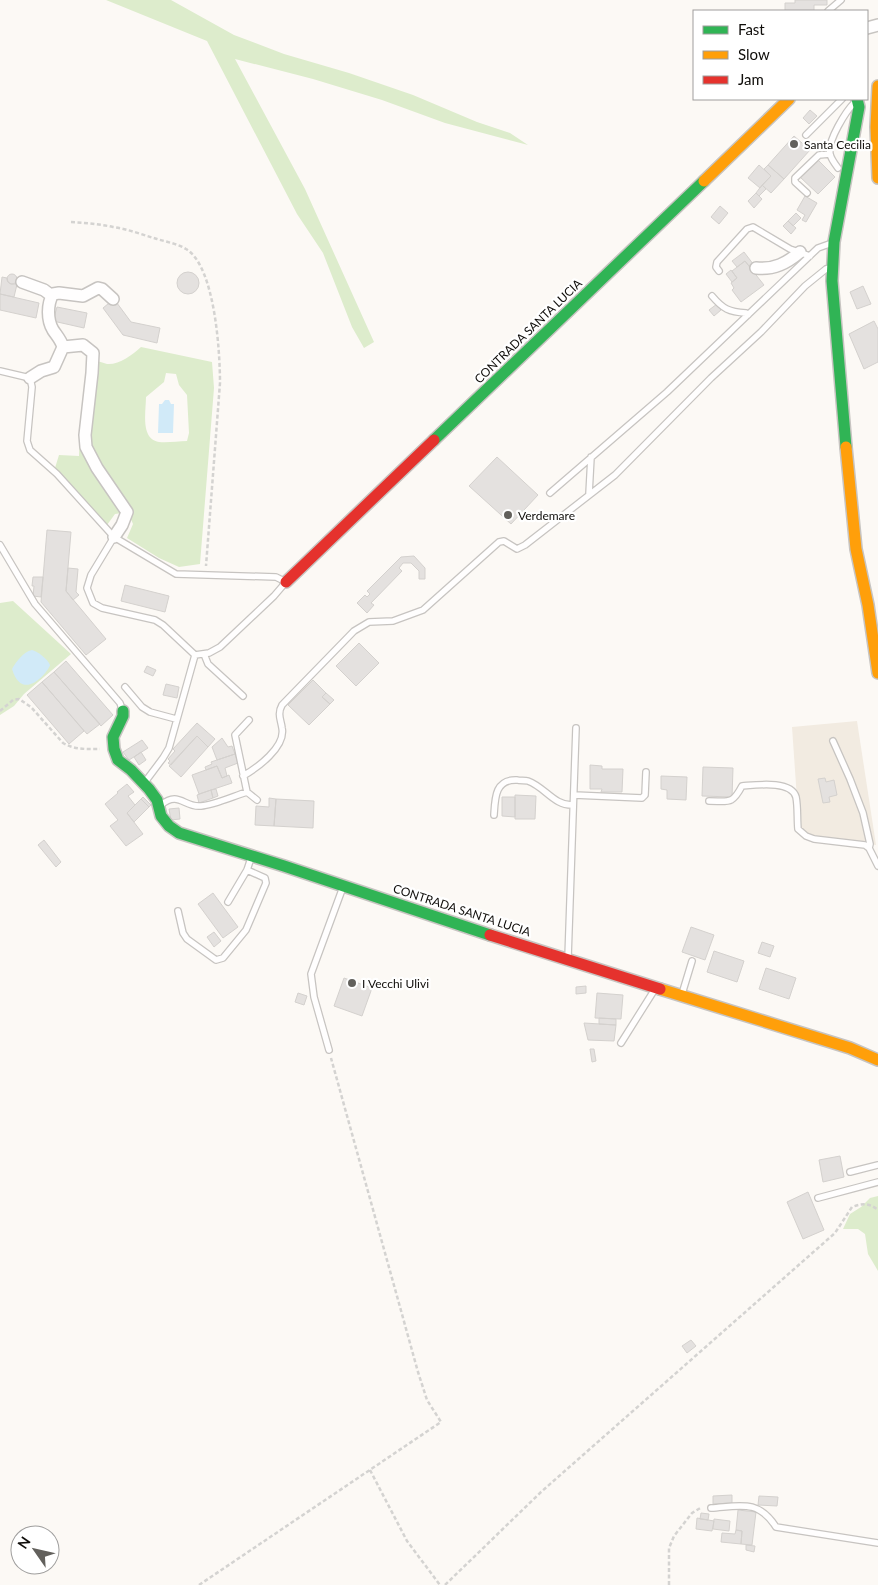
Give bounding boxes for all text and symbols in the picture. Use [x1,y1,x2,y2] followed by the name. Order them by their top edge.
[693,10,868,100] legend
[738,20,765,38] text: Fast
[738,45,770,63] text: Slow
[738,70,764,88] text: Jam
[804,137,871,152] place label: Santa Cecilia
[788,138,800,150] marker: Santa Cecilia
[471,275,586,386] street label: CONTRADA SANTA LUCIA
[518,508,575,523] place label: Verdemare
[502,509,514,521] marker: Verdemare
[391,881,534,940] street label: CONTRADA SANTA LUCIA
[362,976,429,991] place label: I Vecchi Ulivi
[346,977,358,989] marker: I Vecchi Ulivi
[10,1525,60,1575] north arrow
[14,1533,34,1552] text: N

